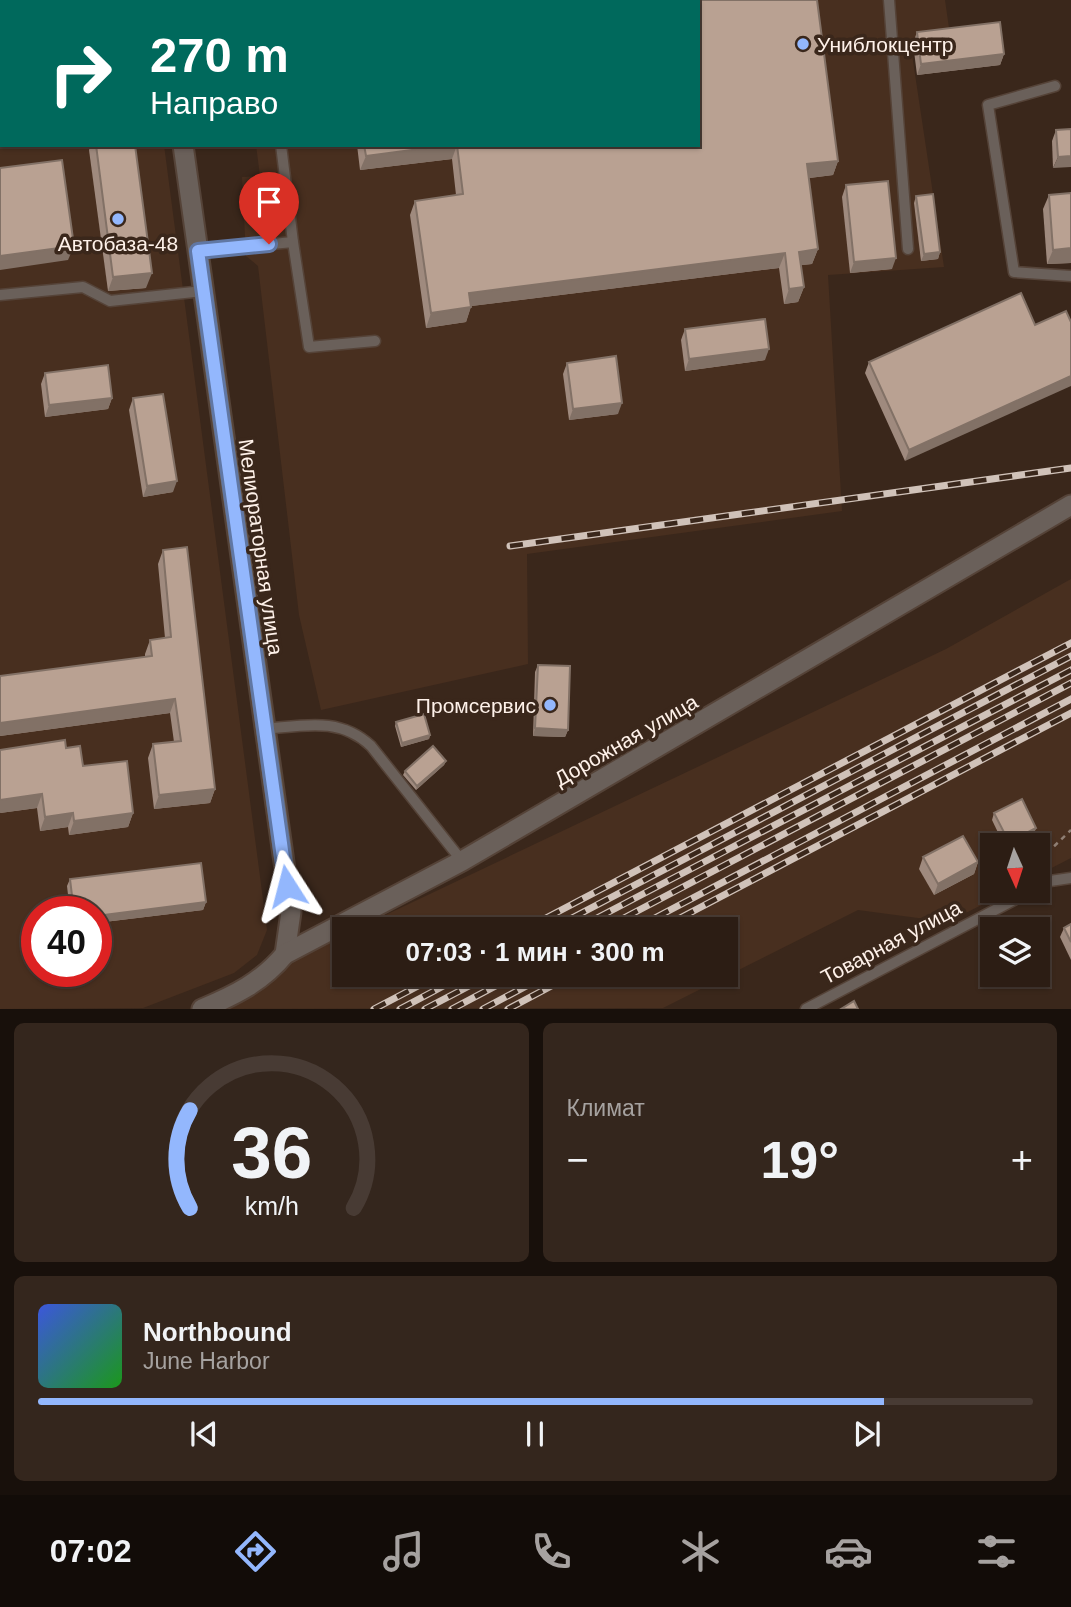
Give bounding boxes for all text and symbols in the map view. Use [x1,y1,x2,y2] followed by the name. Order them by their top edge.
[35,28,126,119] icon: right
[150,28,289,82] text: 270 m
[817,33,954,56] place label: Униблокцентр
[795,36,811,52] marker: Униблокцентр
[150,85,278,121] text: Направо
[239,172,299,244] pin
[250,183,288,221] icon: arrive
[110,211,126,227] marker: Автобаза-48
[58,232,178,255] place label: Автобаза-48
[234,437,288,657] street label: Мелиораторная улица
[550,690,702,790] street label: Дорожная улица
[416,694,536,717] place label: Промсервис
[542,697,558,713] marker: Промсервис
[980,833,1050,903] north arrow
[980,833,1050,987] map controls
[250,849,324,923] position arrow
[817,895,965,989] street label: Товарная улица
[21,896,112,987] speed limit sign: 40
[980,917,1050,987] button: layers
[405,937,665,967] text: 07:03 · 1 мин · 300 m
[567,1095,645,1121] text: Климат
[231,1113,312,1194] text: 36
[760,1131,839,1189] text: 19°
[567,1139,589,1181] text: −
[1011,1139,1033,1181] text: +
[244,1192,298,1220] text: km/h
[143,1317,292,1347] text: Northbound
[143,1348,270,1374] text: June Harbor
[185,1415,223,1453] icon: previous
[516,1415,554,1453] icon: pause
[848,1415,886,1453] icon: next
[231,1527,280,1576] icon: directions
[379,1527,428,1576] icon: music
[527,1527,576,1576] icon: phone
[676,1527,725,1576] icon: climate
[824,1527,873,1576] icon: car
[972,1527,1021,1576] icon: filters
[50,1533,131,1569] text: 07:02

